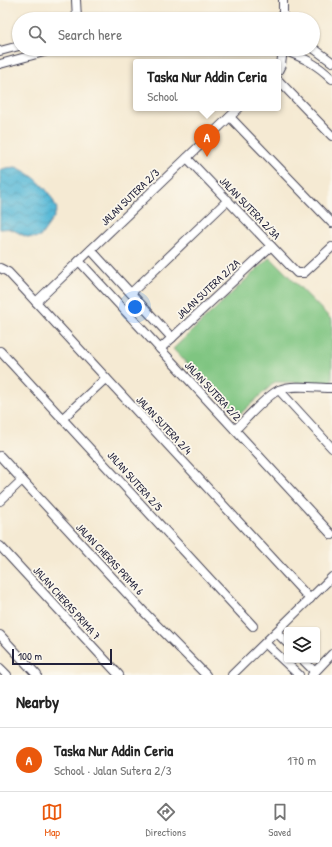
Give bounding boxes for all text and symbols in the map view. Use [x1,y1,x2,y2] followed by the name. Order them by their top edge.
[12,12,320,56] search box
[26,23,48,45] icon: search
[58,24,122,45] text: Search here
[133,59,281,111] popup
[147,66,267,87] text: Taska Nur Addin Ceria
[147,87,178,105] text: School
[194,124,220,157] pin: A
[98,166,162,228] street label: JALAN SUTERA 2/3
[217,174,284,243] street label: JALAN SUTERA 2/3A
[173,256,243,322] street label: JALAN SUTERA 2/2A
[125,297,145,317] your location
[182,358,244,424] street label: JALAN SUTERA 2/2
[133,393,195,457] street label: JALAN SUTERA 2/4
[104,448,166,514] street label: JALAN SUTERA 2/5
[73,520,147,598] street label: JALAN CHERAS PRIMA 6
[30,563,104,643] street label: JALAN CHERAS PRIMA 7
[284,627,320,663] map controls
[284,627,320,663] button: layers
[12,647,112,666] scale bar
[18,649,42,663] text: 100 m
[16,690,59,713] text: Nearby
[54,740,173,761] text: Taska Nur Addin Ceria
[26,751,32,769] text: A
[287,751,316,769] text: 170 m
[54,761,172,779] text: School · Jalan Sutera 2/3
[41,801,63,839] tab: Map
[146,801,186,839] tab: Directions
[268,801,291,839] tab: Saved

